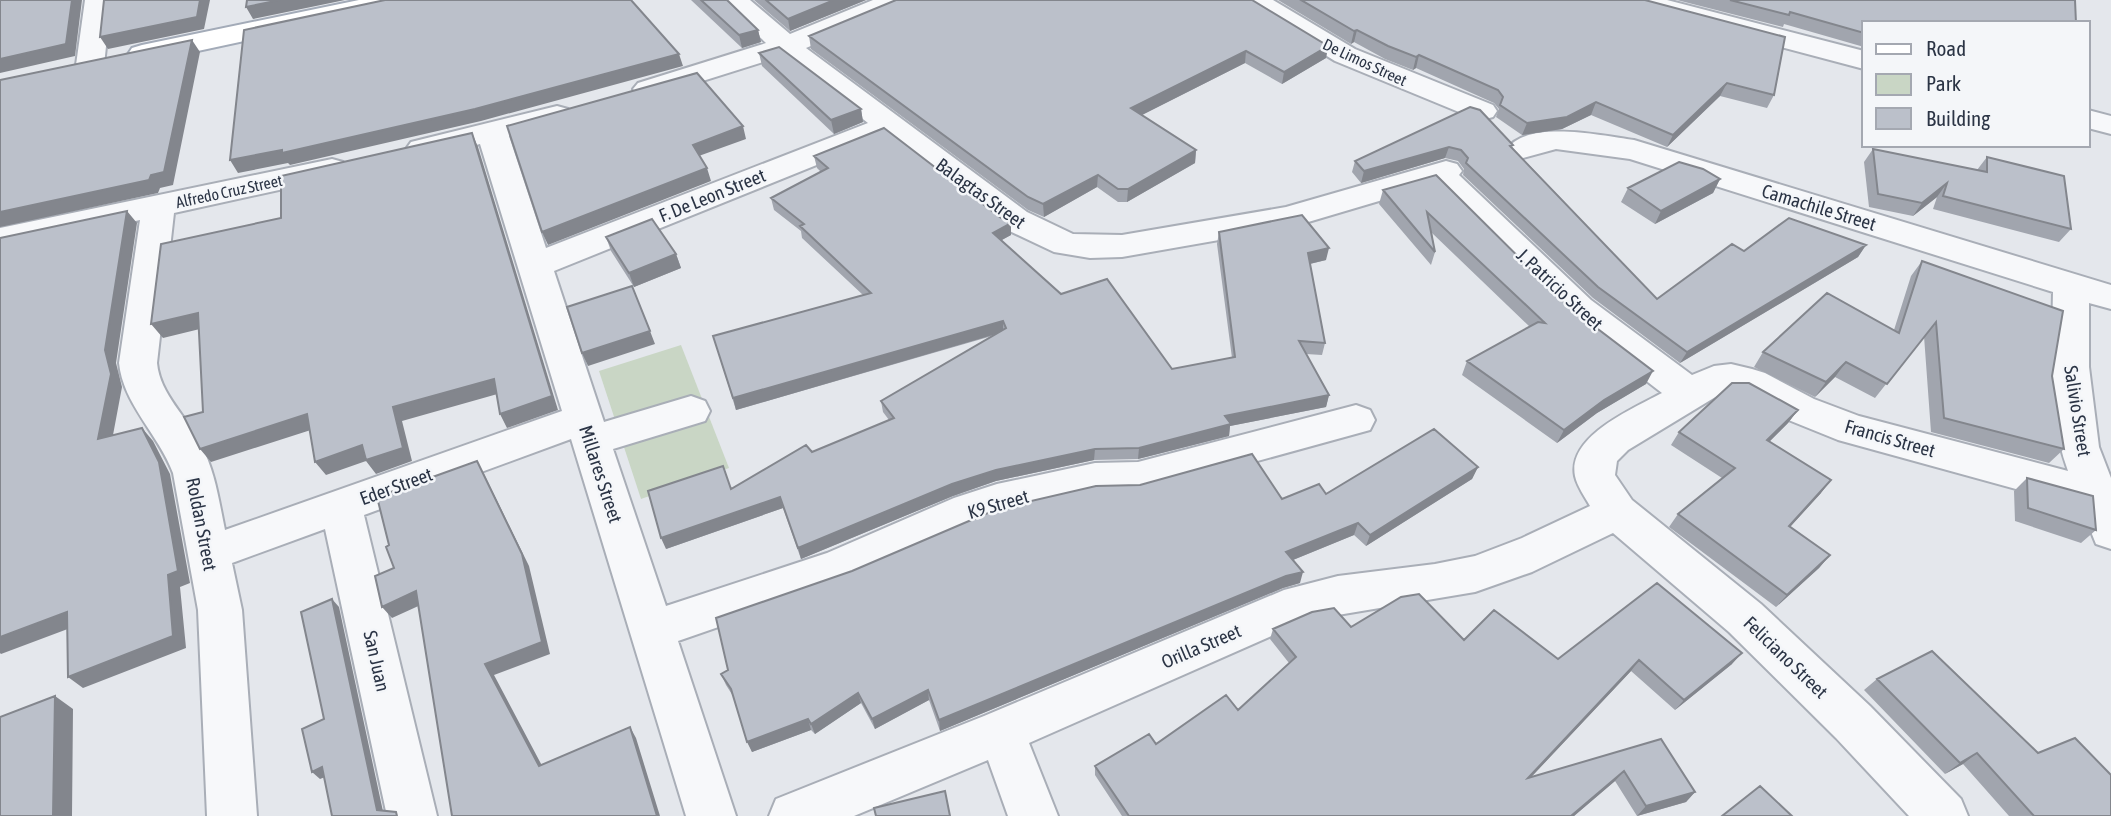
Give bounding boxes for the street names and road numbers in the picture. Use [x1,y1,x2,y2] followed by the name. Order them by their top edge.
[1320,35,1410,89] street label: De Limos Street
[932,153,1030,233] street label: Balagtas Street
[656,164,768,226] street label: F. De Leon Street
[174,171,284,211] street label: Alfredo Cruz Street
[1759,179,1879,235] street label: Camachile Street
[1512,244,1608,334] street label: J. Patricio Street
[2060,364,2096,458] street label: Salivio Street
[1842,415,1938,461] street label: Francis Street
[575,422,627,526] street label: Millares Street
[357,463,435,509] street label: Eder Street
[182,475,222,573] street label: Roldan Street
[965,485,1031,523] street label: K9 Street
[1740,612,1832,702] street label: Feliciano Street
[1158,619,1244,673] street label: Orilla Street
[359,628,395,694] street label: San Juan

